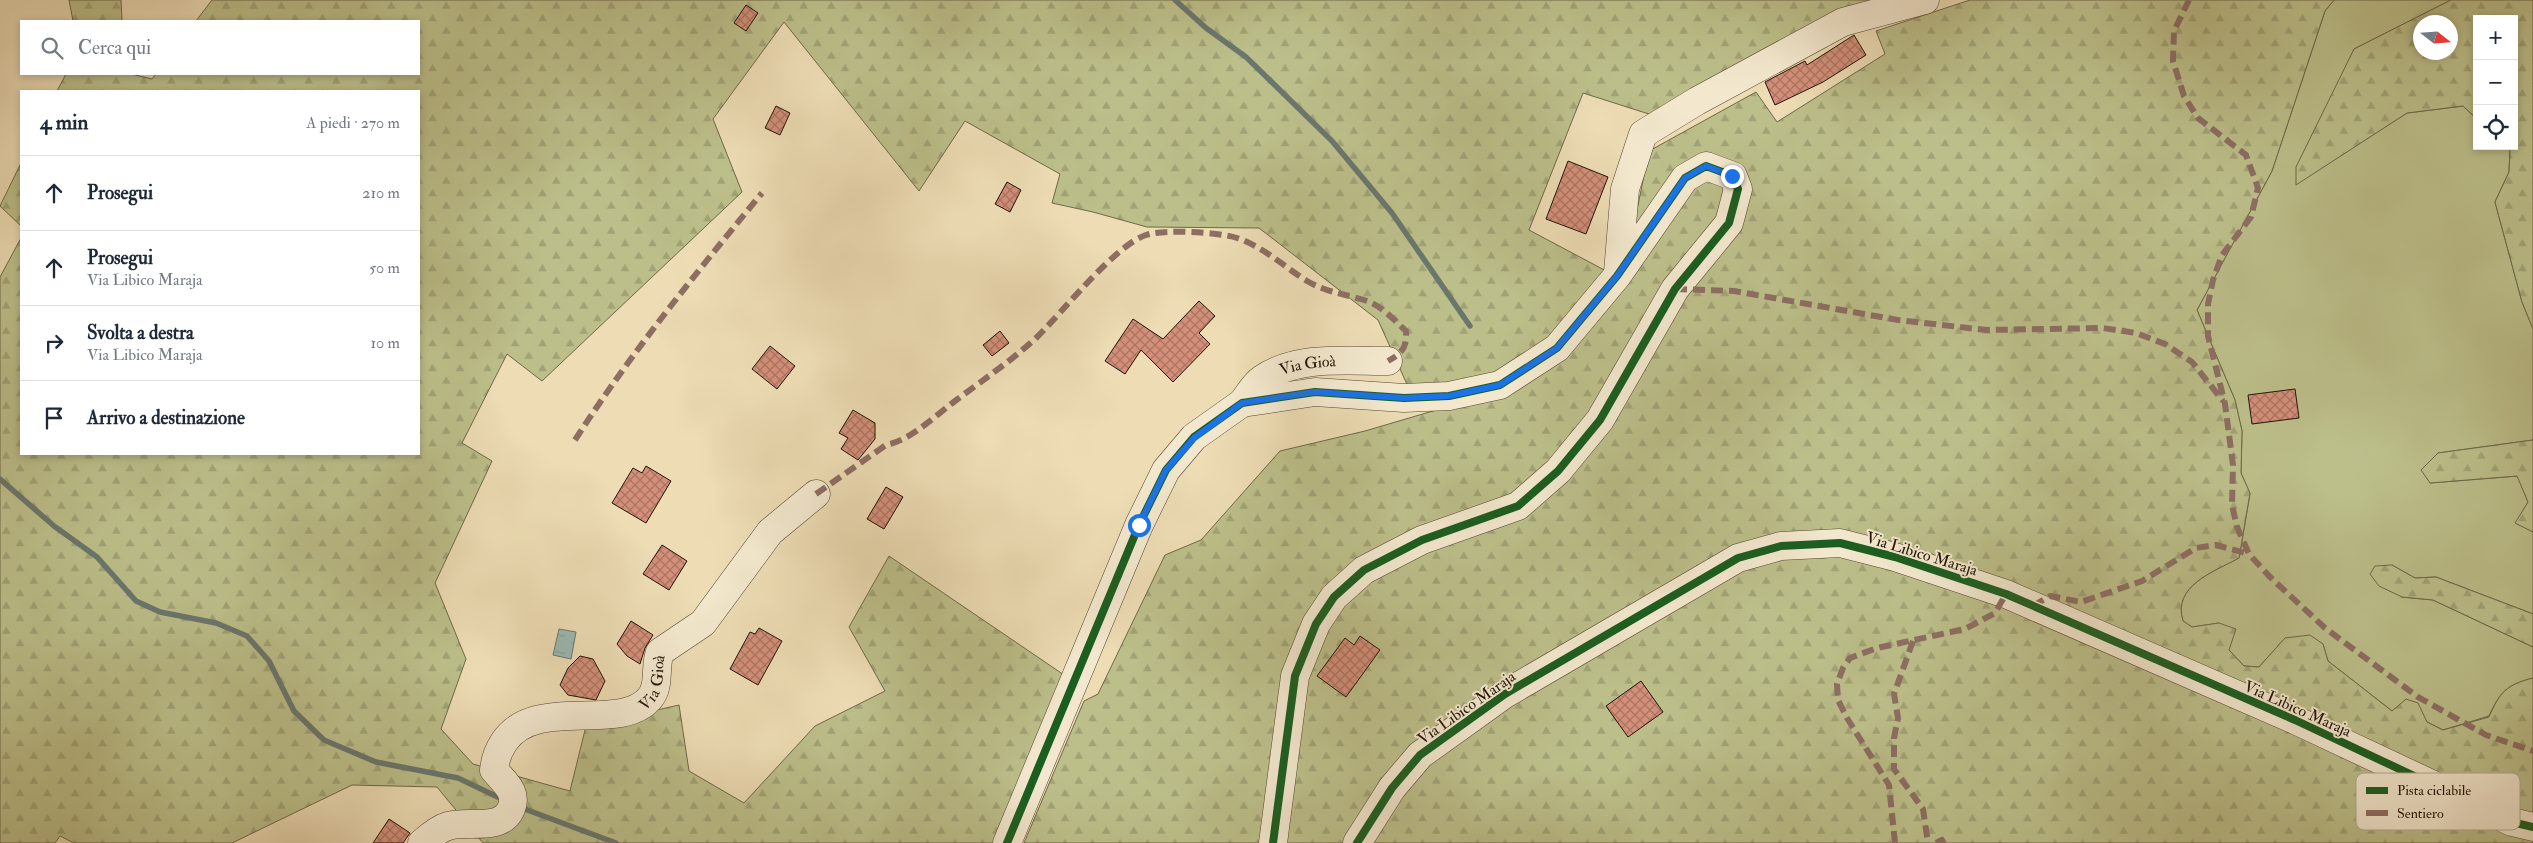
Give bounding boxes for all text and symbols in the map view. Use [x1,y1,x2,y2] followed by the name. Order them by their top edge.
[2413,15,2458,60] north arrow
[2473,15,2518,150] map controls
[2473,15,2518,60] button: +
[20,20,420,75] search box
[38,34,66,62] icon: search
[78,36,151,60] text: Cerca qui
[2473,60,2518,105] button: −
[2473,105,2518,150] button: locate
[40,109,88,136] text: 4 min
[306,113,400,133] text: A piedi · 270 m
[1721,165,1744,188] route end
[40,179,68,207] icon: ahead
[87,181,153,205] text: Prosegui
[362,183,400,203] text: 210 m
[87,246,153,270] text: Prosegui
[40,254,68,282] icon: ahead
[369,258,400,278] text: 50 m
[87,270,202,290] text: Via Libico Maraja
[87,321,194,345] text: Svolta a destra
[40,329,68,357] icon: right
[370,333,400,353] text: 10 m
[87,345,202,365] text: Via Libico Maraja
[1277,351,1337,380] street label: Via Gioà
[40,404,68,432] icon: arrive
[87,406,245,430] text: Arrivo a destinazione
[1128,514,1151,537] route start
[1864,528,1980,581] street label: Via Libico Maraja
[635,653,670,715] street label: Via Gioà
[1414,666,1520,749] street label: Via Libico Maraja
[2241,676,2355,742] street label: Via Libico Maraja
[2356,773,2520,830] legend
[2397,782,2471,799] text: Pista ciclabile
[2397,805,2444,822] text: Sentiero

